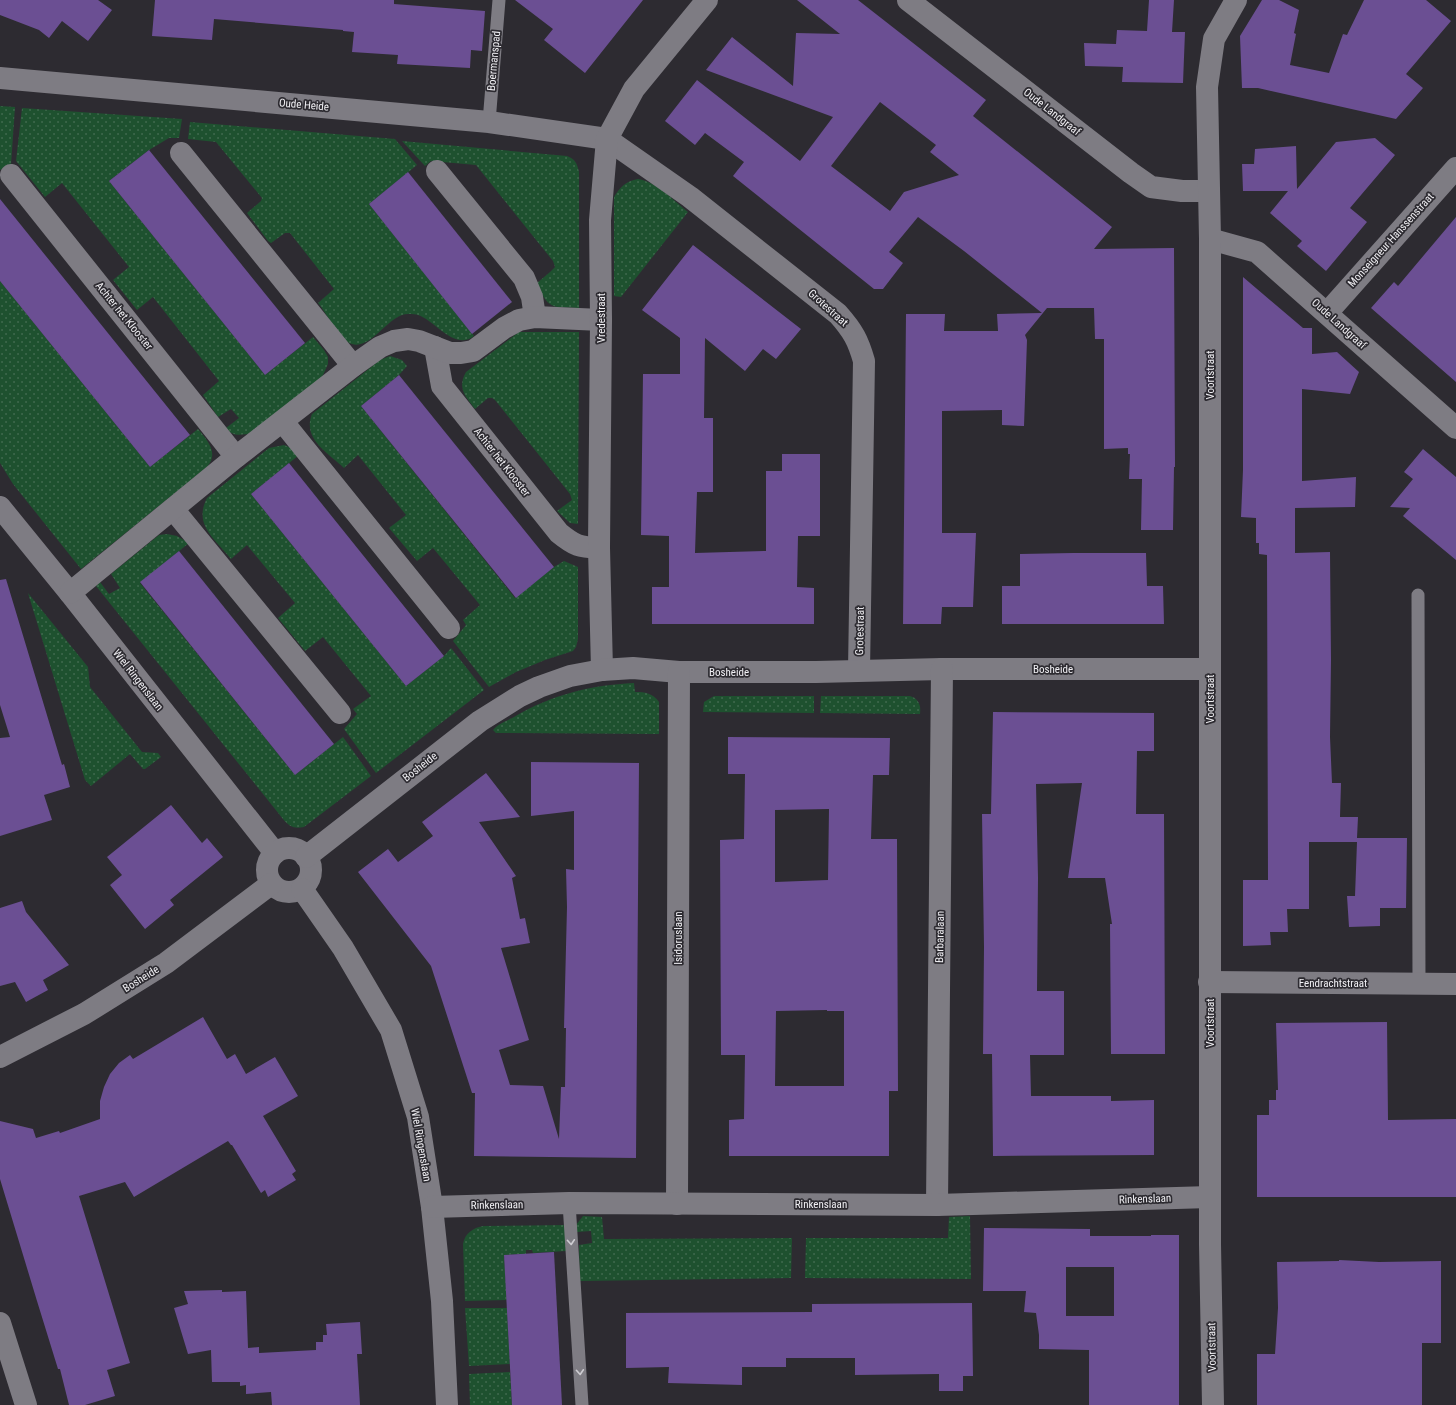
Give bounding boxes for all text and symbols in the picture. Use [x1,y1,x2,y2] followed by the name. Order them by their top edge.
[485,31,503,91] street label: Boermanspad
[1021,86,1084,139] street label: Oude Landgraaf
[278,96,330,114] street label: Oude Heide
[1345,190,1437,290] street label: Monseigneur Hanssenstraat
[93,279,156,353] street label: Achter het Klooster
[805,287,851,329] street label: Grotestraat
[595,293,608,343] street label: Vredestraat
[1309,296,1369,352] street label: Oude Landgraaf
[1204,350,1217,400] street label: Voortstraat
[471,425,533,499] street label: Achter het Klooster
[853,606,867,656] street label: Grotestraat
[110,647,166,713] street label: Wiel Ringenslaan
[1033,663,1073,676] street label: Bosheide
[709,666,749,679] street label: Bosheide
[1204,674,1217,724] street label: Voortstraat
[400,750,440,784] street label: Bosheide
[672,911,685,965] street label: Isidoruslaan
[933,911,947,963] street label: Barbaralaan
[121,963,161,995] street label: Bosheide
[1299,977,1367,990] street label: Eendrachtstraat
[1204,998,1217,1048] street label: Voortstraat
[408,1107,434,1183] street label: Wiel Ringenslaan
[1119,1192,1171,1206] street label: Rinkenslaan
[471,1198,523,1212] street label: Rinkenslaan
[795,1198,847,1211] street label: Rinkenslaan
[567,1239,576,1245] one-way arrow
[1205,1322,1219,1372] street label: Voortstraat
[575,1369,584,1375] one-way arrow

